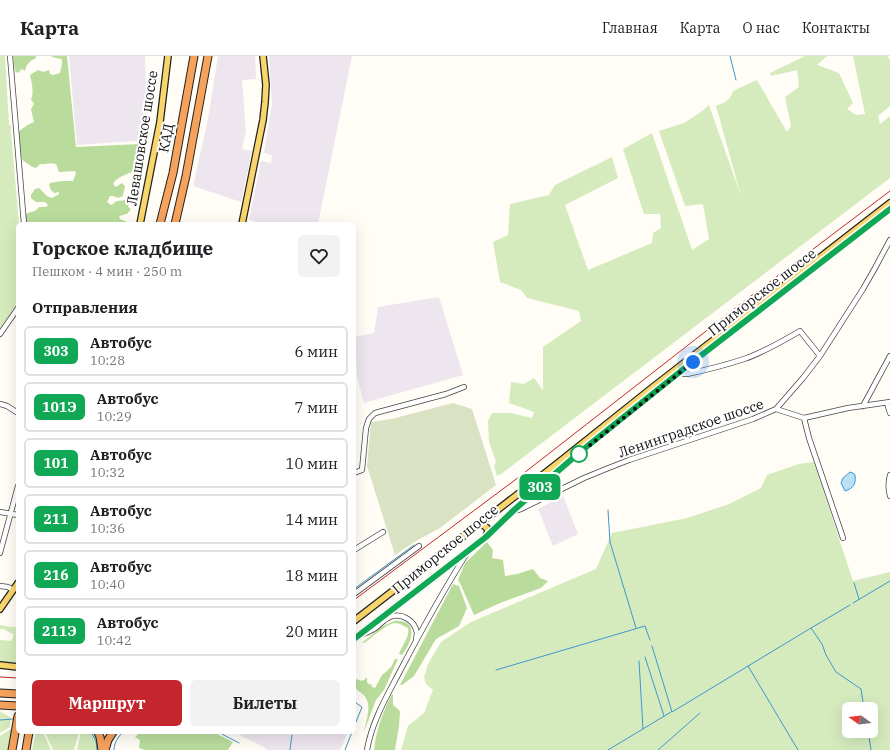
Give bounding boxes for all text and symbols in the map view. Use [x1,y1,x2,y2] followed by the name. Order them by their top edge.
[20,16,79,40] text: Карта
[602,19,658,37] text: Главная
[680,19,721,37] text: Карта
[743,19,780,37] text: О нас
[802,19,870,37] text: Контакты
[122,69,162,207] street label: Левашовское шоссе
[154,122,178,154] street label: КАД
[298,235,340,277] button: heart
[32,236,213,260] text: Горское кладбище
[704,244,820,340] street label: Приморское шоссе
[32,263,182,280] text: Пешком · 4 мин · 250 m
[32,298,138,317] text: Отправления
[90,333,152,352] text: Автобус
[43,342,69,360] text: 303
[294,342,338,361] text: 6 мин
[90,352,125,369] text: 10:28
[683,352,703,372] your location
[97,389,159,408] text: Автобус
[616,395,766,461] street label: Ленинградское шоссе
[42,398,77,416] text: 101Э
[294,398,338,417] text: 7 мин
[97,408,132,425] text: 10:29
[90,445,152,464] text: Автобус
[570,445,588,463] unlabelled marker
[43,454,69,472] text: 101
[285,454,338,473] text: 10 мин
[90,464,125,481] text: 10:32
[517,474,563,500] line badge: 303
[527,478,553,496] text: 303
[90,501,152,520] text: Автобус
[388,501,502,597] street label: Приморское шоссе
[43,510,69,528] text: 211
[285,510,338,529] text: 14 мин
[90,520,125,537] text: 10:36
[90,557,152,576] text: Автобус
[43,566,69,584] text: 216
[285,566,338,585] text: 18 мин
[90,576,125,593] text: 10:40
[97,613,159,632] text: Автобус
[42,622,77,640] text: 211Э
[285,622,338,641] text: 20 мин
[97,632,132,649] text: 10:42
[32,680,182,726] button: Маршрут
[190,680,340,726] button: Билеты
[842,702,878,738] north arrow
[842,702,878,738] map controls

